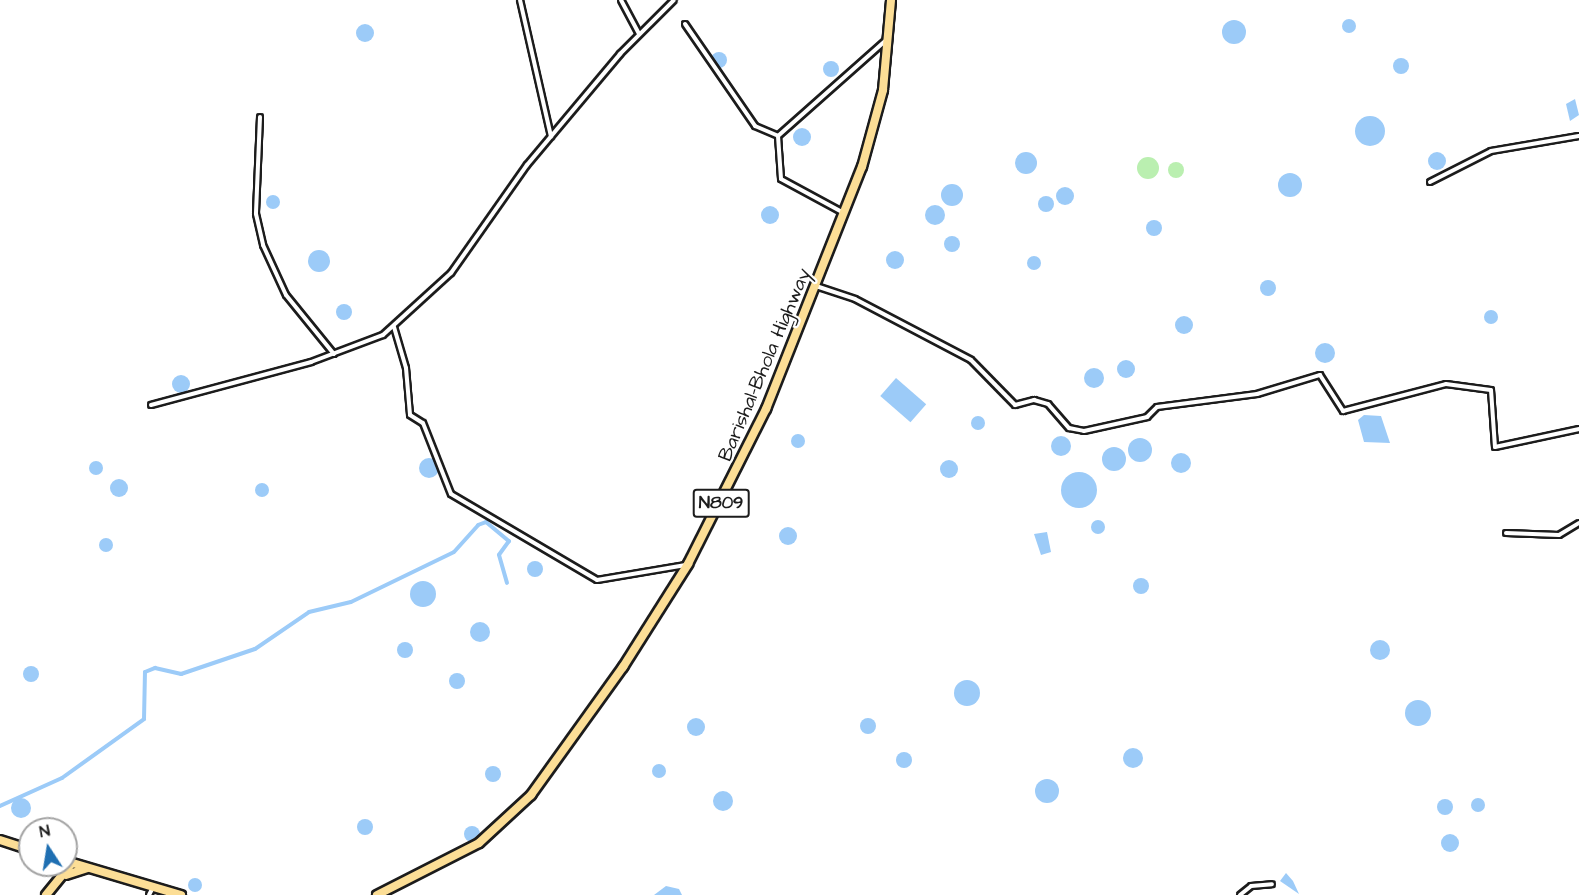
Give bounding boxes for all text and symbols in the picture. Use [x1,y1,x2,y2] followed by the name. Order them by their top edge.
[713,265,817,465] street label: Barishal-Bhola Highway
[692,488,750,518] road number: N809
[18,817,78,877] north arrow
[37,820,52,843] text: N

